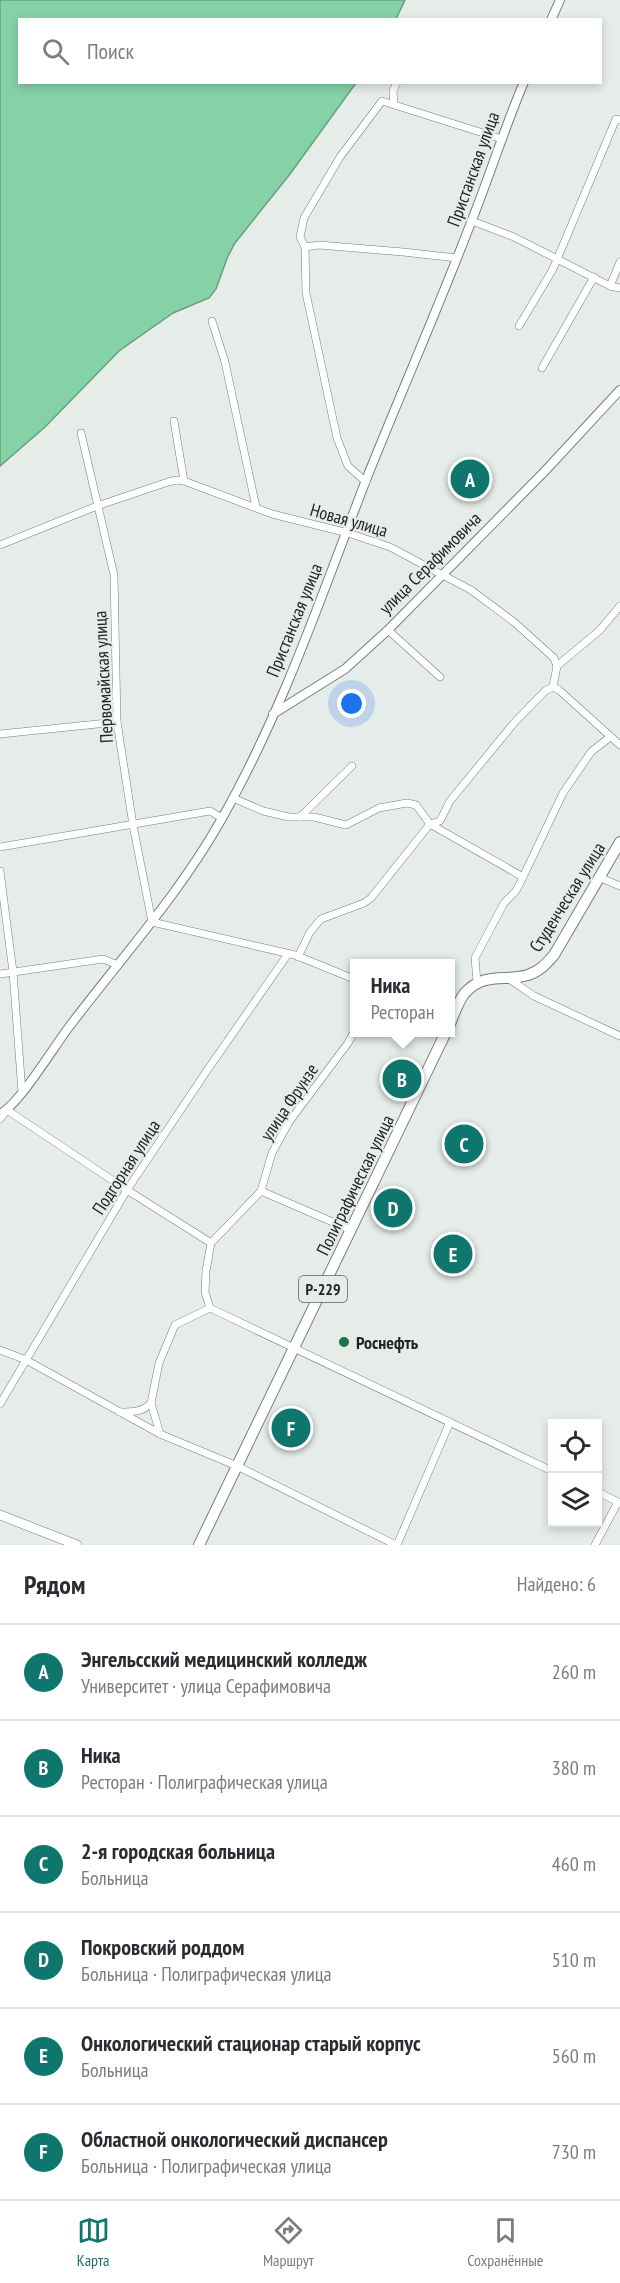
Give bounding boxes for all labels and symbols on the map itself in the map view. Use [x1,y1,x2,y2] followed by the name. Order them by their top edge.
[442,109,504,229] street label: Пристанская улица
[450,456,490,502] pin: A
[308,498,390,542] street label: Новая улица
[374,507,486,619] street label: улица Серафимовича
[261,560,327,680] street label: Пристанская улица
[88,610,118,744] street label: Первомайская улица
[337,689,366,718] your location
[524,838,610,956] street label: Студенческая улица
[382,1056,422,1102] pin: B
[255,1059,323,1145] street label: улица Фрунзе
[311,1111,399,1259] street label: Полиграфическая улица
[87,1115,165,1219] street label: Подгорная улица
[444,1122,484,1166] pin: C
[374,1186,412,1230] pin: D
[434,1232,472,1276] pin: E
[299,1276,347,1302] road number: Р-229
[356,1331,419,1354] place label: Роснефть
[337,1335,351,1349] marker: Роснефть
[272,1406,310,1450] pin: F

